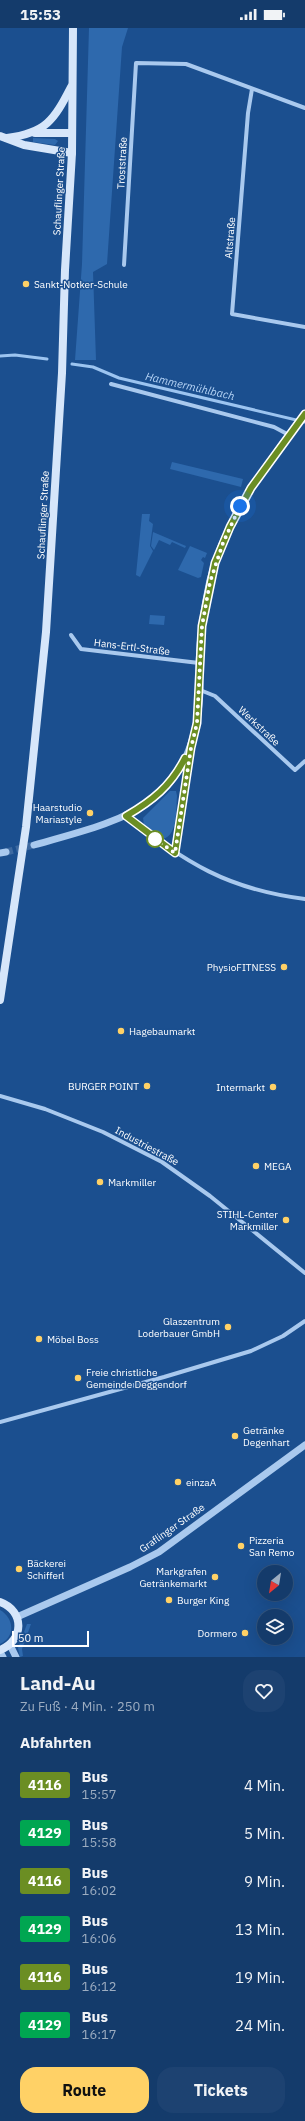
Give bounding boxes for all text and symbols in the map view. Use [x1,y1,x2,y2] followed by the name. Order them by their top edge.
[20,5,61,24] text: 15:53
[114,136,130,189] street label: Troststraße
[50,146,68,236] street label: Schauflinger Straße
[222,216,238,259] street label: Altstraße
[34,278,128,291] place label: Sankt-Notker-Schule
[21,279,31,289] marker: Sankt-Notker-Schule
[144,369,236,403] water label: Hammermühlbach
[34,470,52,560] street label: Schauflinger Straße
[230,496,250,516] your location
[93,636,171,658] street label: Hans-Ertl-Straße
[235,703,283,749] street label: Werkstraße
[33,801,83,826] place label: Haarstudio Mariastyle
[85,808,95,818] marker: Haarstudio Mariastyle
[146,830,164,848] unlabelled marker
[207,961,276,974] place label: PhysioFITNESS
[279,962,289,972] marker: PhysioFITNESS
[129,1025,196,1038] place label: Hagebaumarkt
[116,1026,126,1036] marker: Hagebaumarkt
[68,1080,139,1093] place label: BURGER POINT
[142,1081,152,1091] marker: BURGER POINT
[216,1081,265,1094] place label: Intermarkt
[268,1082,278,1092] marker: Intermarkt
[113,1124,182,1168] street label: Industriestraße
[264,1160,292,1173] place label: MEGA
[251,1161,261,1171] marker: MEGA
[108,1176,157,1189] place label: Markmiller
[95,1177,105,1187] marker: Markmiller
[217,1208,278,1233] place label: STIHL-Center Markmiller
[281,1215,291,1225] marker: STIHL-Center Markmiller
[138,1315,220,1340] place label: Glaszentrum Loderbauer GmbH
[223,1322,233,1332] marker: Glaszentrum Loderbauer GmbH
[47,1333,99,1346] place label: Möbel Boss
[34,1334,44,1344] marker: Möbel Boss
[86,1366,187,1391] place label: Freie christliche Gemeinde Deggendorf
[73,1373,83,1383] marker: Freie christliche Gemeinde Deggendorf
[243,1424,290,1449] place label: Getränke Degenhart
[230,1431,240,1441] marker: Getränke Degenhart
[186,1476,217,1489] place label: einzaA
[173,1477,183,1487] marker: einzaA
[137,1500,208,1555] street label: Graflinger Straße
[249,1534,295,1559] place label: Pizzeria San Remo
[236,1541,246,1551] marker: Pizzeria San Remo
[27,1557,66,1582] place label: Bäckerei Schifferl
[14,1564,24,1574] marker: Bäckerei Schifferl
[139,1565,207,1590] place label: Markgrafen Getränkemarkt
[257,1565,293,1601] north arrow
[257,1565,293,1645] map controls
[210,1572,220,1582] marker: Markgrafen Getränkemarkt
[177,1594,230,1607] place label: Burger King
[164,1595,174,1605] marker: Burger King
[257,1609,293,1645] button: layers
[198,1627,237,1640] place label: Dormero
[240,1628,250,1638] marker: Dormero
[12,1629,89,1648] scale bar
[18,1631,43,1645] text: 50 m
[243,1670,285,1712] button: heart
[20,1671,96,1695] text: Land-Au
[20,1698,155,1715] text: Zu Fuß · 4 Min. · 250 m
[20,1733,91,1752] text: Abfahrten
[82,1767,108,1786] text: Bus
[28,1776,62,1794] text: 4116
[244,1776,285,1795] text: 4 Min.
[82,1786,117,1803] text: 15:57
[82,1815,108,1834] text: Bus
[28,1824,62,1842] text: 4129
[244,1824,285,1843] text: 5 Min.
[82,1834,117,1851] text: 15:58
[82,1863,108,1882] text: Bus
[28,1872,62,1890] text: 4116
[244,1872,285,1891] text: 9 Min.
[82,1882,117,1899] text: 16:02
[82,1911,108,1930] text: Bus
[28,1920,62,1938] text: 4129
[235,1920,285,1939] text: 13 Min.
[82,1930,117,1947] text: 16:06
[82,1959,108,1978] text: Bus
[28,1968,62,1986] text: 4116
[235,1968,285,1987] text: 19 Min.
[82,1978,117,1995] text: 16:12
[82,2007,108,2026] text: Bus
[28,2016,62,2034] text: 4129
[235,2016,285,2035] text: 24 Min.
[82,2026,117,2043] text: 16:17
[20,2067,149,2113] button: Route
[157,2067,285,2113] button: Tickets

